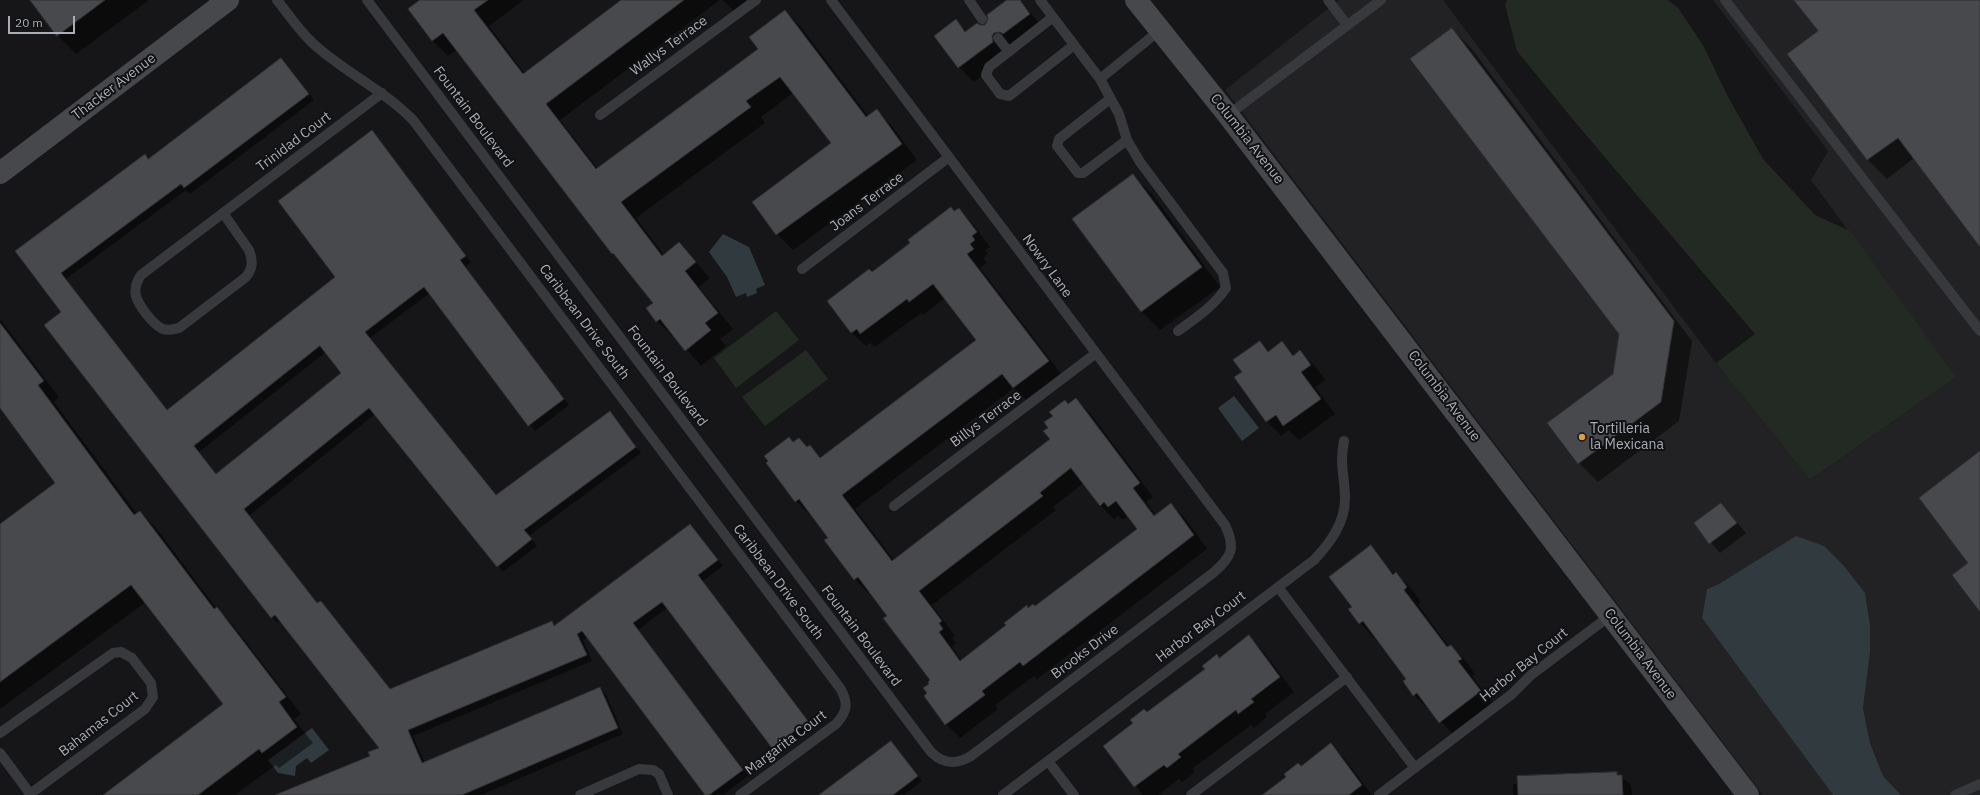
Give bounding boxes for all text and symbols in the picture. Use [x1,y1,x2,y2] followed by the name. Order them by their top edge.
[10,8,77,34] scale bar
[627,12,711,80] street label: Wallys Terrace
[15,15,43,30] text: 20 m
[69,50,159,124] street label: Thacker Avenue
[430,63,516,171] street label: Fountain Boulevard
[1207,91,1287,187] street label: Columbia Avenue
[253,108,335,176] street label: Trinidad Court
[827,169,907,235] street label: Joans Terrace
[1018,231,1076,301] street label: Nowry Lane
[535,261,633,383] street label: Caribbean Drive South
[624,322,710,430] street label: Fountain Boulevard
[1404,347,1484,445] street label: Columbia Avenue
[947,387,1025,451] street label: Billys Terrace
[1590,421,1664,454] place label: Tortilleria la Mexicana
[1577,432,1587,442] marker: Tortilleria la Mexicana
[729,521,827,643] street label: Caribbean Drive South
[818,582,904,690] street label: Fountain Boulevard
[1153,588,1249,666] street label: Harbor Bay Court
[1600,605,1680,703] street label: Columbia Avenue
[1048,621,1122,683] street label: Brooks Drive
[1477,624,1571,706] street label: Harbor Bay Court
[56,688,142,760] street label: Bahamas Court
[742,707,830,779] street label: Margarita Court

